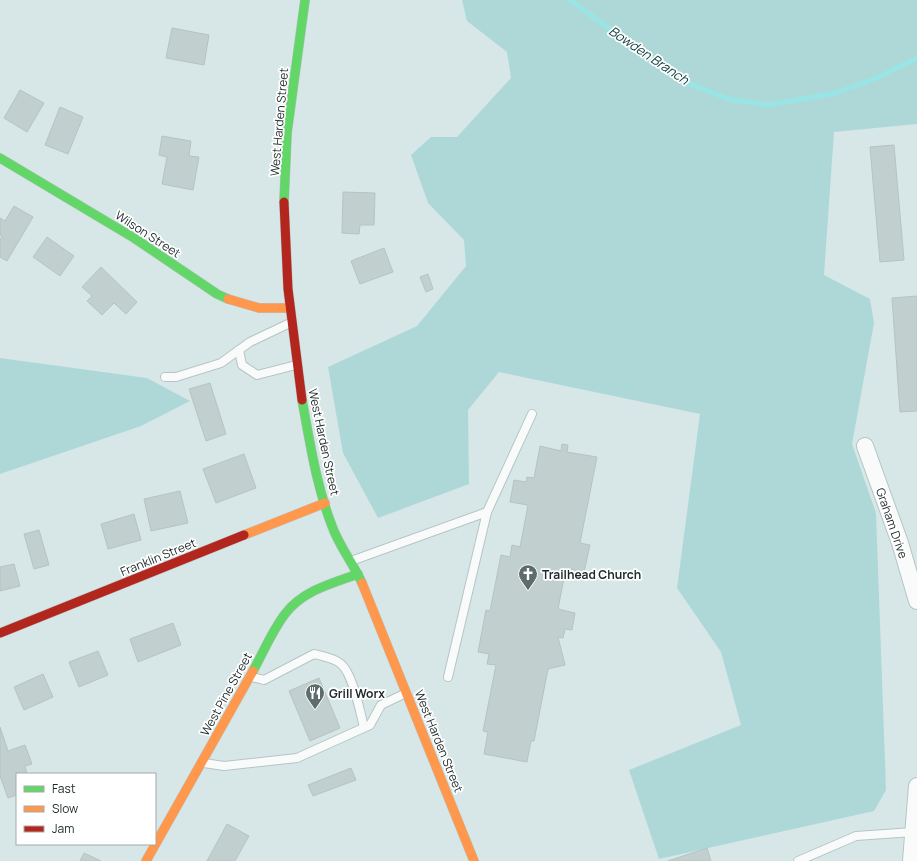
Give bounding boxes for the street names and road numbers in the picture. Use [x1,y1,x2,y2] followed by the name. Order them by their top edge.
[266,67,292,177] street label: West Harden Street
[112,207,184,262] street label: Wilson Street
[304,387,344,497] street label: West Harden Street
[872,485,912,561] street label: Graham Drive
[118,534,199,580] street label: Franklin Street
[196,649,256,739] street label: West Pine Street
[411,687,467,795] street label: West Harden Street

